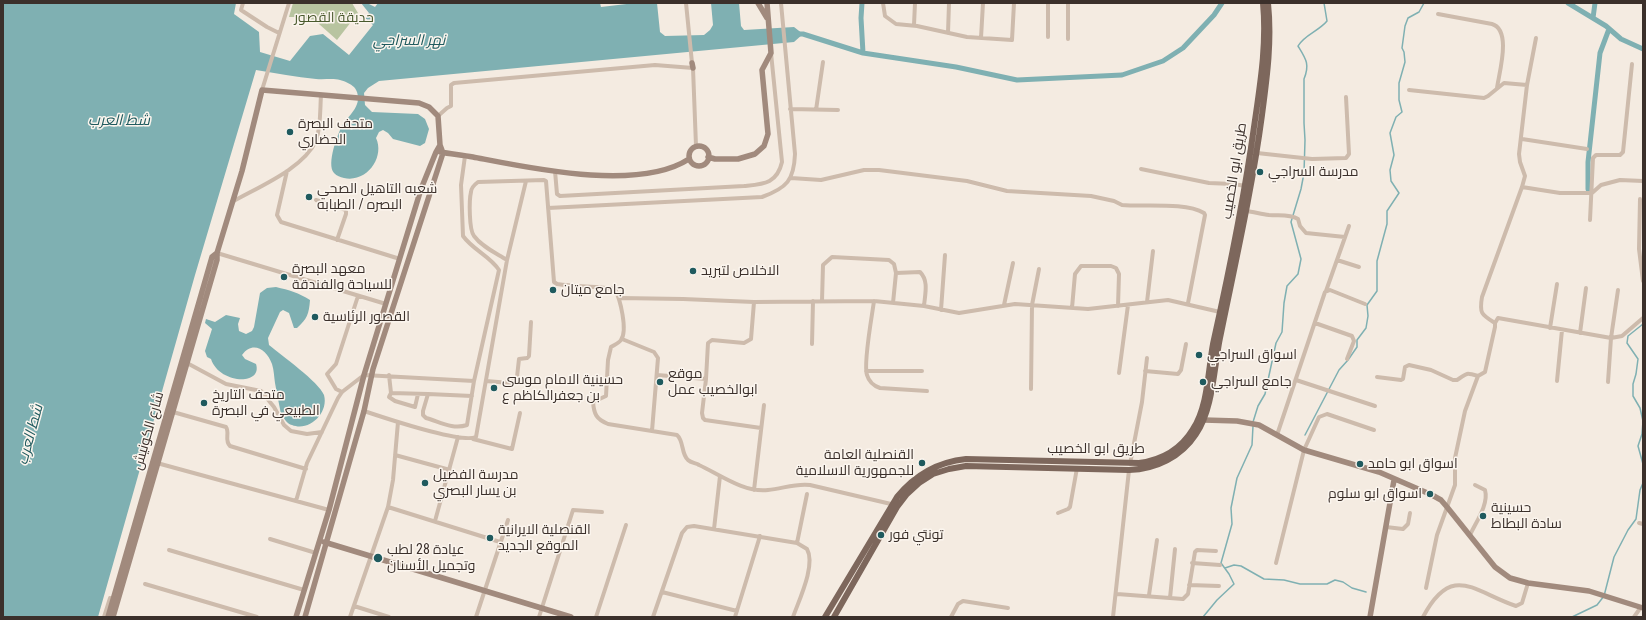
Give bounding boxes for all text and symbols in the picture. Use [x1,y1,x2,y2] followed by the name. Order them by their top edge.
[294,10,374,26] park label: حديقة القصور
[373,32,445,50] water label: نهر السراجي
[88,112,150,130] water label: شط العرب
[298,116,373,148] place label: متحف البصرة الحضاري
[1219,122,1251,220] street label: طريق ابو الخصيب
[285,127,295,137] marker: متحف البصرة الحضاري
[1268,164,1359,180] place label: مدرسة السراجي
[1255,167,1265,177] marker: مدرسة السراجي
[317,181,437,214] place label: شعبه التاهيل الصحي البصره / الطبابه
[304,192,314,202] marker: شعبه التاهيل الصحي البصره / الطبابه
[292,261,392,294] place label: معهد البصرة للسياحة والفندقة
[701,263,779,279] place label: الاخلاص لتبريد
[688,266,698,276] marker: الاخلاص لتبريد
[279,272,289,282] marker: معهد البصرة للسياحة والفندقة
[561,282,625,298] place label: جامع ميتان
[548,285,558,295] marker: جامع ميتان
[323,309,410,325] place label: القصور الرئاسية
[310,312,320,322] marker: القصور الرئاسية
[1207,347,1297,363] place label: اسواق السراجي
[1194,350,1204,360] marker: اسواق السراجي
[668,366,758,398] place label: موقع ابوالخصيب عمل
[502,372,623,404] place label: حسينية الامام موسى بن جعفرالكاظم ع
[1211,374,1291,390] place label: جامع السراجي
[655,377,665,387] marker: موقع ابوالخصيب عمل
[1198,377,1208,387] marker: جامع السراجي
[489,383,499,393] marker: حسينية الامام موسى بن جعفرالكاظم ع
[212,387,320,420] place label: متحف التاريخ الطبيعي في البصرة
[130,390,168,472] street label: شارع الكونيش
[199,398,209,408] marker: متحف التاريخ الطبيعي في البصرة
[14,403,48,467] water label: شط العرب
[1047,441,1145,457] street label: طريق ابو الخصيب
[796,447,914,480] place label: القنصلية العامة للجمهورية الاسلامية
[1368,456,1458,472] place label: اسواق ابو حامد
[917,458,927,468] marker: القنصلية العامة للجمهورية الاسلامية
[1355,459,1365,469] marker: اسواق ابو حامد
[433,467,518,500] place label: مدرسة الفضيل بن يسار البصري
[420,478,430,488] marker: مدرسة الفضيل بن يسار البصري
[1328,486,1422,502] place label: اسواق ابو سلوم
[1425,489,1435,499] marker: اسواق ابو سلوم
[1491,500,1562,532] place label: حسينية سادة البطاط
[1478,511,1488,521] marker: حسينية سادة البطاط
[498,522,591,554] place label: القنصلية الايرانية الموقع الجديد
[889,527,944,543] place label: تونتي فور
[876,530,886,540] marker: تونتي فور
[485,533,495,543] marker: القنصلية الايرانية الموقع الجديد
[387,542,475,574] place label: عيادة 28 لطب وتجميل الأسنان
[372,552,384,564] marker: عيادة 28 لطب وتجميل الأسنان

